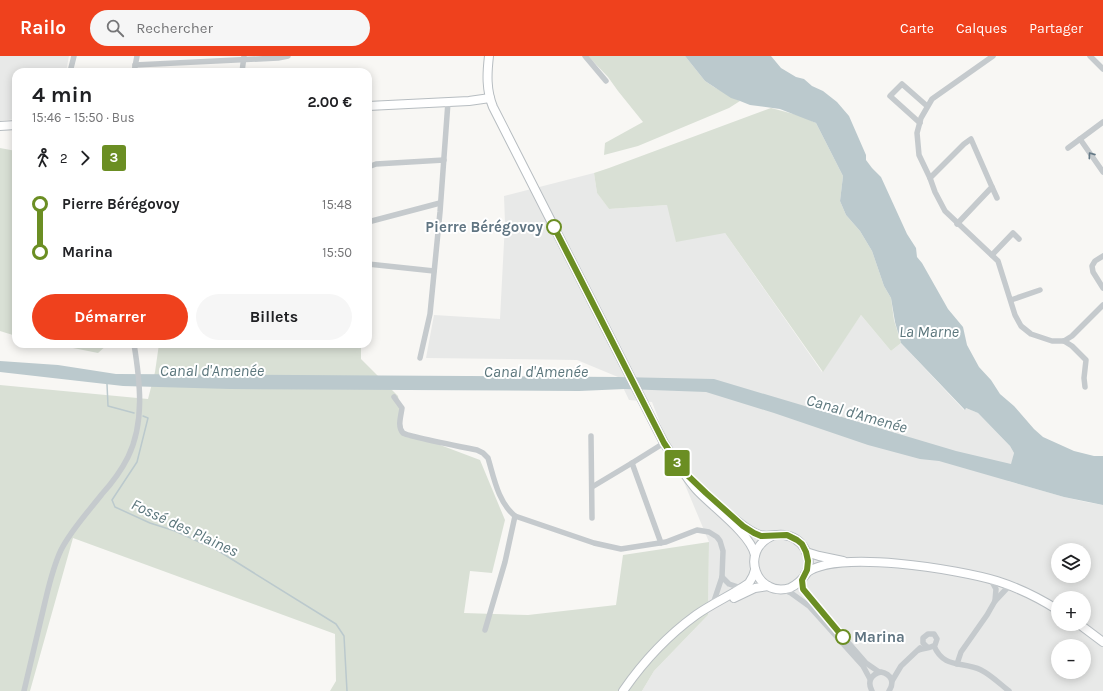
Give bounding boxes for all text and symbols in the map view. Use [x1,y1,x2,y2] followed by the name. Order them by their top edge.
[90,10,370,46] search box
[20,17,66,39] text: Railo
[104,17,126,39] icon: search
[136,19,213,37] text: Rechercher
[900,20,934,37] text: Carte
[956,20,1007,37] text: Calques
[1029,20,1083,37] text: Partager
[32,82,92,108] text: 4 min
[307,93,352,111] text: 2.00 €
[32,110,135,125] text: 15:46 – 15:50 · Bus
[32,147,54,169] icon: walk
[74,147,96,169] icon: forward
[110,149,118,166] text: 3
[60,151,68,166] text: 2
[1089,153,1096,160] one-way arrow
[62,195,180,213] text: Pierre Bérégovoy
[322,197,352,212] text: 15:48
[425,218,543,236] place label: Pierre Bérégovoy
[546,219,562,235] marker: Pierre Bérégovoy
[62,243,113,261] text: Marina
[322,245,352,260] text: 15:50
[32,294,188,340] button: Démarrer
[196,294,352,340] button: Billets
[899,322,960,341] water label: La Marne
[160,361,265,380] water label: Canal d'Amenée
[484,362,589,381] water label: Canal d'Amenée
[804,390,910,437] water label: Canal d'Amenée
[664,450,690,476] line badge: 3
[673,454,681,471] text: 3
[128,494,242,561] water label: Fossé des Plaines
[1051,543,1091,679] map controls
[1051,543,1091,583] button: layers
[1051,591,1091,631] button: +
[854,628,905,646] place label: Marina
[835,629,851,645] marker: Marina
[1051,639,1091,679] button: −

